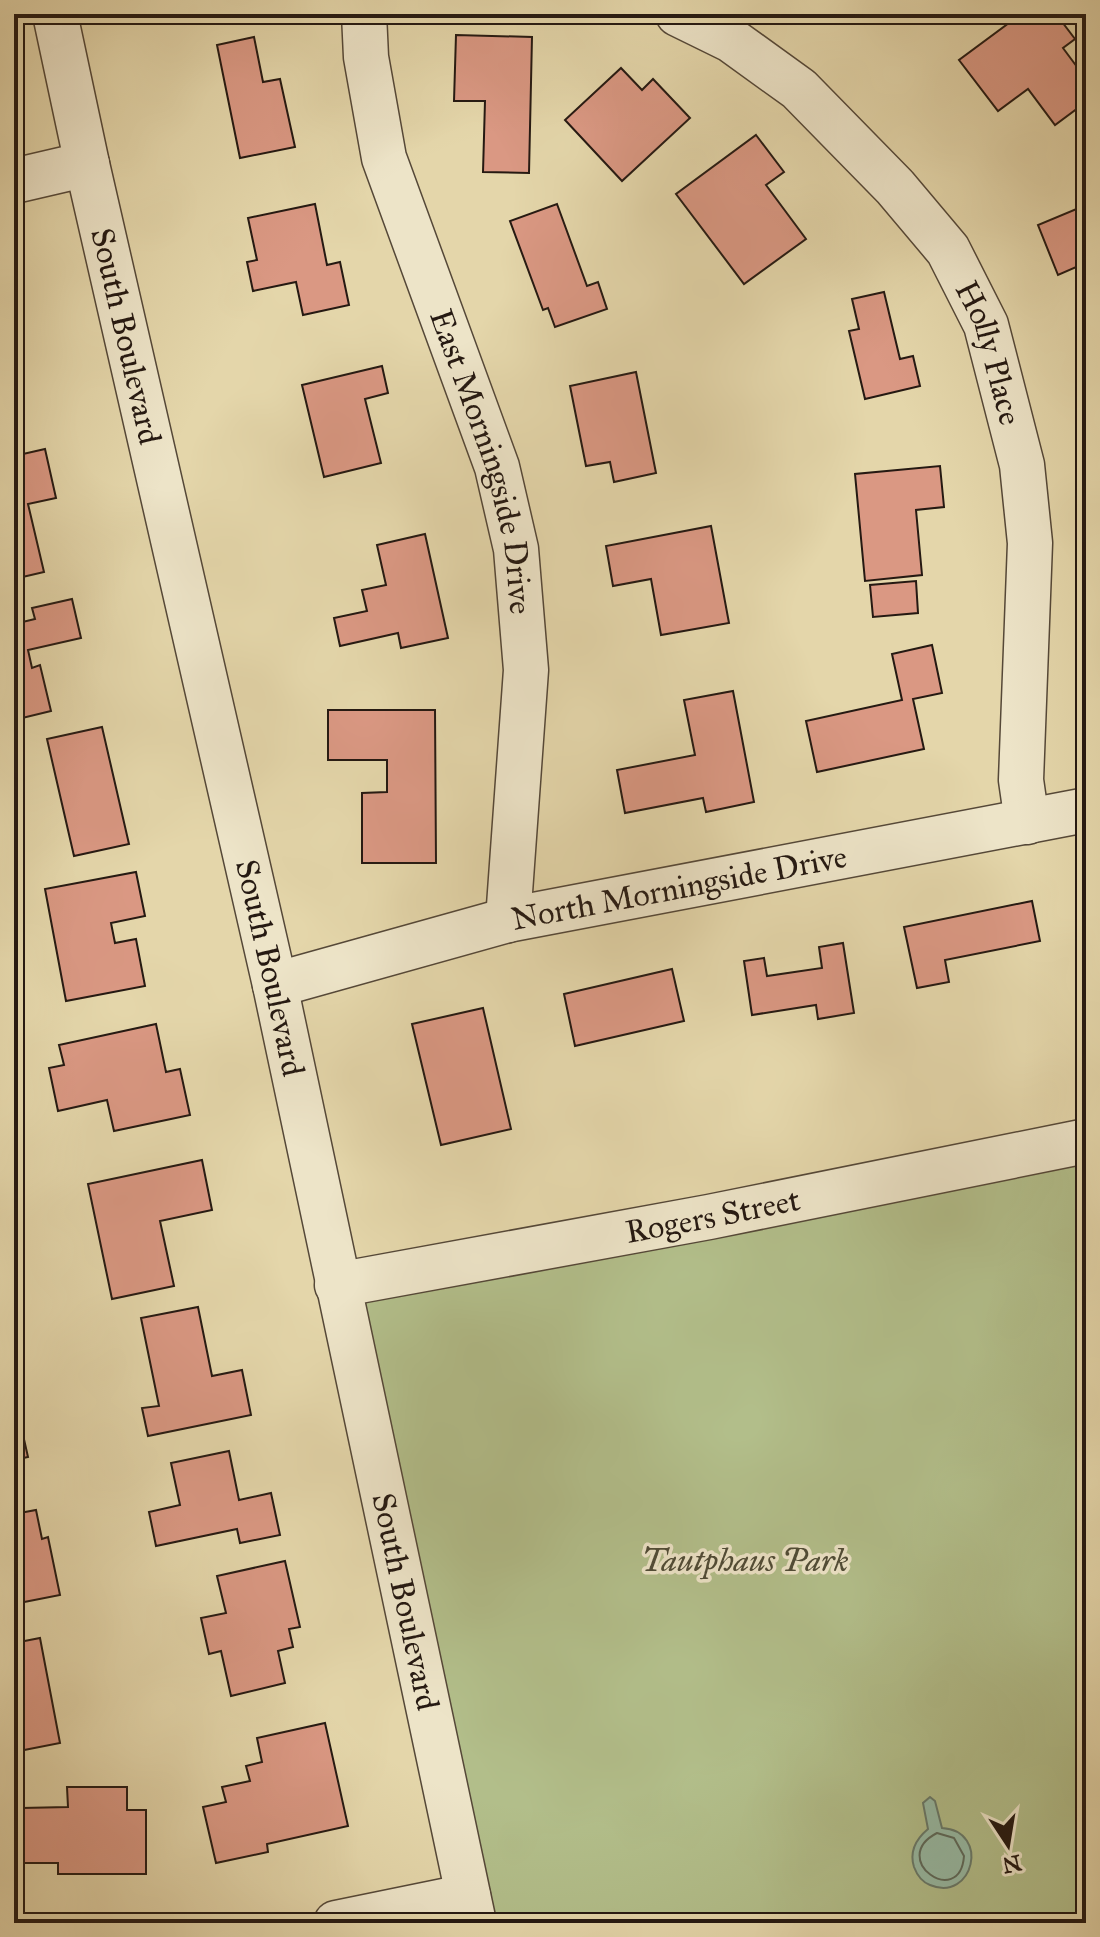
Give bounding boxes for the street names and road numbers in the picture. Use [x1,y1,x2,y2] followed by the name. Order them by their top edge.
[83,224,170,448] street label: South Boulevard
[947,274,1030,429] street label: Holly Place
[421,304,541,616] street label: East Morningside Drive
[508,836,850,938] street label: North Morningside Drive
[227,856,313,1080] street label: South Boulevard
[622,1180,803,1251] street label: Rogers Street
[364,1490,448,1714] street label: South Boulevard

